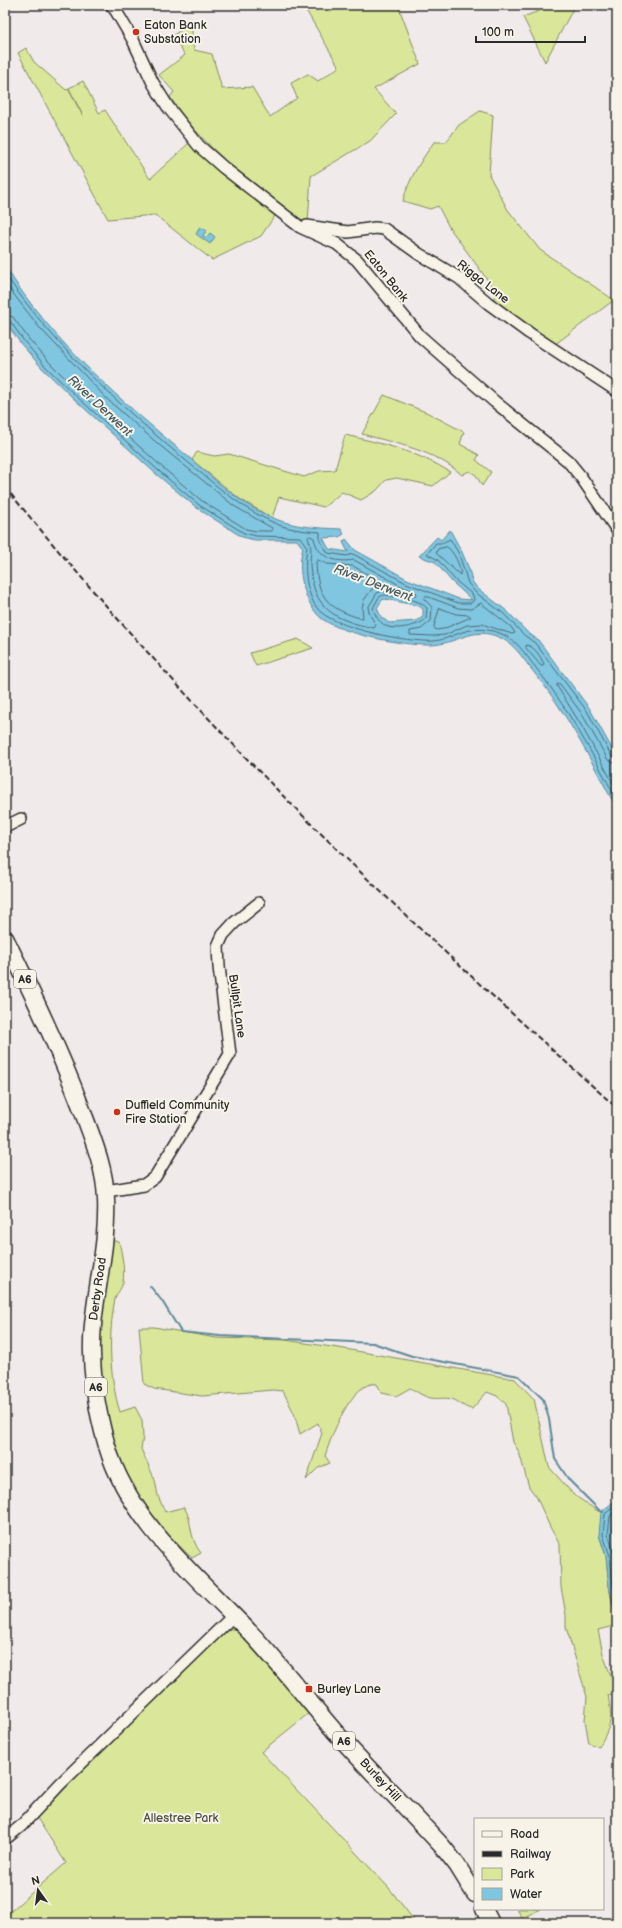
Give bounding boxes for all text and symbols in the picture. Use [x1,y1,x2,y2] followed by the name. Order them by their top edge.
[144,18,207,47] place label: Eaton Bank Substation
[476,18,585,44] scale bar
[482,25,514,40] text: 100 m
[131,27,141,37] marker: Eaton Bank Substation
[361,247,412,305] street label: Eaton Bank
[454,257,512,307] street label: Rigga Lane
[64,372,136,441] water label: River Derwent
[332,561,415,606] water label: River Derwent
[14,970,36,988] road number: A6
[225,973,249,1039] street label: Bullpit Lane
[125,1098,230,1127] place label: Duffield Community Fire Station
[112,1107,122,1117] marker: Duffield Community Fire Station
[86,1256,110,1322] street label: Derby Road
[85,1378,107,1396] road number: A6
[317,1682,381,1697] place label: Burley Lane
[304,1684,314,1694] marker: Burley Lane
[333,1732,355,1750] road number: A6
[356,1755,404,1805] street label: Burley Hill
[144,1811,219,1826] park label: Allestree Park
[474,1818,604,1910] legend
[510,1827,539,1842] text: Road
[510,1847,552,1862] text: Railway
[510,1867,534,1882] text: Park
[18,1870,58,1910] north arrow
[30,1873,41,1888] text: N
[510,1887,542,1902] text: Water

